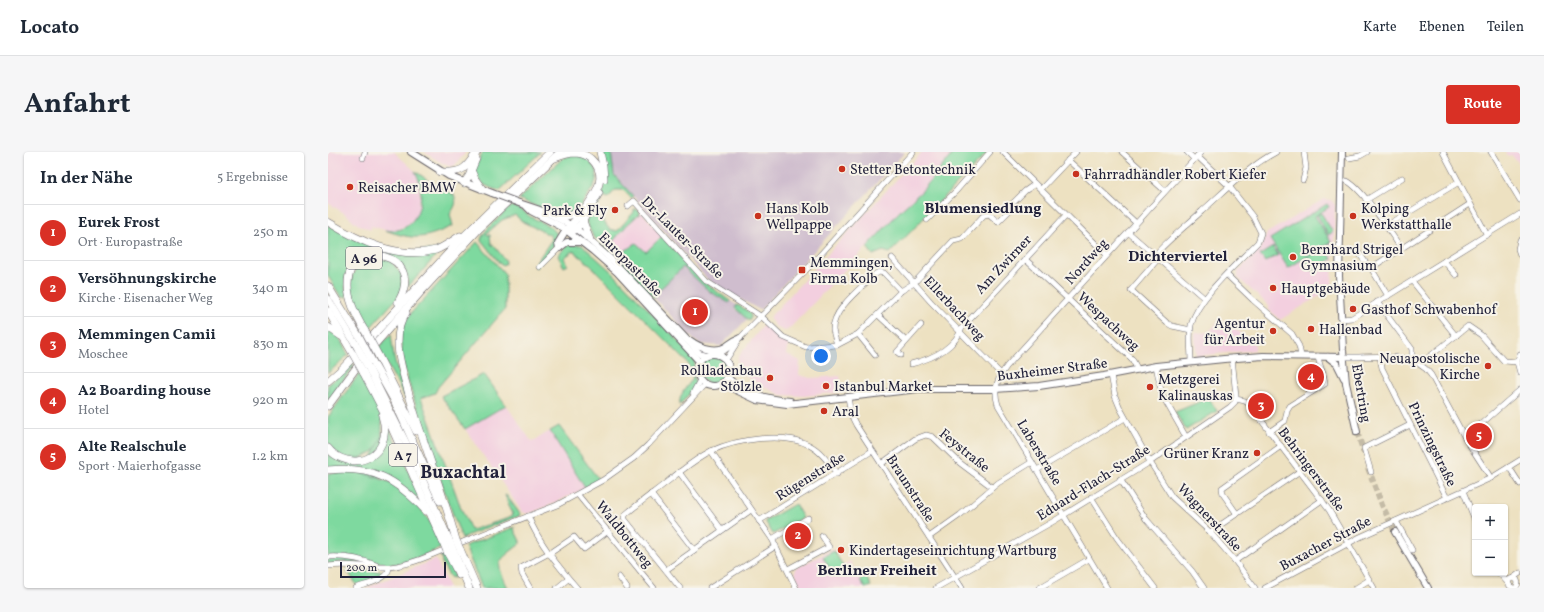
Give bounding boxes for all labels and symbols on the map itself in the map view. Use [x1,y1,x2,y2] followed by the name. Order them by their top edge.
[850,161,976,180] place label: Stetter Betontechnik
[837,164,847,174] marker: Stetter Betontechnik
[1084,166,1266,185] place label: Fahrradhändler Robert Kiefer
[1071,169,1081,179] marker: Fahrradhändler Robert Kiefer
[358,179,456,198] place label: Reisacher BMW
[345,182,355,192] marker: Reisacher BMW
[637,193,728,284] street label: Dr.-Lauter-Straße
[924,199,1042,220] district label: Blumensiedlung
[766,200,832,235] place label: Hans Kolb Wellpappe
[1361,200,1452,235] place label: Kolping Werkstatthalle
[543,202,607,221] place label: Park & Fly
[610,205,620,215] marker: Park & Fly
[753,211,763,221] marker: Hans Kolb Wellpappe
[1348,211,1358,221] marker: Kolping Werkstatthalle
[594,229,666,302] street label: Europastraße
[972,231,1037,299] street label: Am Zwirner
[1061,235,1113,289] street label: Nordweg
[1301,241,1403,276] place label: Bernhard Strigel Gymnasium
[346,247,382,269] road number: A 96
[1128,247,1228,268] district label: Dichterviertel
[1288,252,1298,262] marker: Bernhard Strigel Gymnasium
[810,254,893,289] place label: Memmingen, Firma Kolb
[797,265,807,275] marker: Memmingen, Firma Kolb
[919,273,989,346] street label: Ellerbachweg
[1281,280,1371,299] place label: Hauptgebäude
[1268,283,1278,293] marker: Hauptgebäude
[1073,288,1143,356] street label: Wespachweg
[682,297,708,327] pin: 1
[1361,301,1498,320] place label: Gasthof Schwabenhof
[1348,304,1358,314] marker: Gasthof Schwabenhof
[1204,315,1265,350] place label: Agentur für Arbeit
[1319,321,1383,340] place label: Hallenbad
[1306,324,1316,334] marker: Hallenbad
[1268,326,1278,336] marker: Agentur für Arbeit
[811,346,831,366] your location
[1379,350,1480,385] place label: Neuapostolische Kirche
[996,354,1109,387] street label: Buxheimer Straße
[1483,361,1493,371] marker: Neuapostolische Kirche
[680,362,762,397] place label: Rollladenbau Stölzle
[1298,362,1324,392] pin: 4
[1346,363,1375,424] street label: Ebertring
[1158,371,1233,406] place label: Metzgerei Kalinauskas
[765,373,775,383] marker: Rollladenbau Stölzle
[834,378,933,397] place label: Istanbul Market
[821,381,831,391] marker: Istanbul Market
[1145,382,1155,392] marker: Metzgerei Kalinauskas
[1248,391,1274,421] pin: 3
[1403,399,1461,491] street label: Prinzingstraße
[832,403,859,422] place label: Aral
[819,406,829,416] marker: Aral
[1012,416,1066,490] street label: Laberstraße
[1466,421,1492,451] pin: 5
[1273,424,1349,516] street label: Behringerstraße
[935,425,994,478] street label: Feystraße
[1034,441,1154,526] street label: Eduard-Flach-Straße
[389,444,417,466] road number: A 7
[1164,445,1249,464] place label: Grüner Kranz
[773,448,849,506] street label: Rügenstraße
[1252,448,1262,458] marker: Grüner Kranz
[881,452,939,526] street label: Braunstraße
[420,461,506,486] district label: Buxachtal
[1172,480,1246,557] street label: Wagnerstraße
[591,497,657,573] street label: Waldbottweg
[1277,512,1375,576] street label: Buxacher Straße
[785,521,811,551] pin: 2
[849,542,1057,561] place label: Kindertageseinrichtung Wartburg
[836,545,846,555] marker: Kindertageseinrichtung Wartburg
[340,560,446,579] scale bar
[817,561,937,582] district label: Berliner Freiheit

